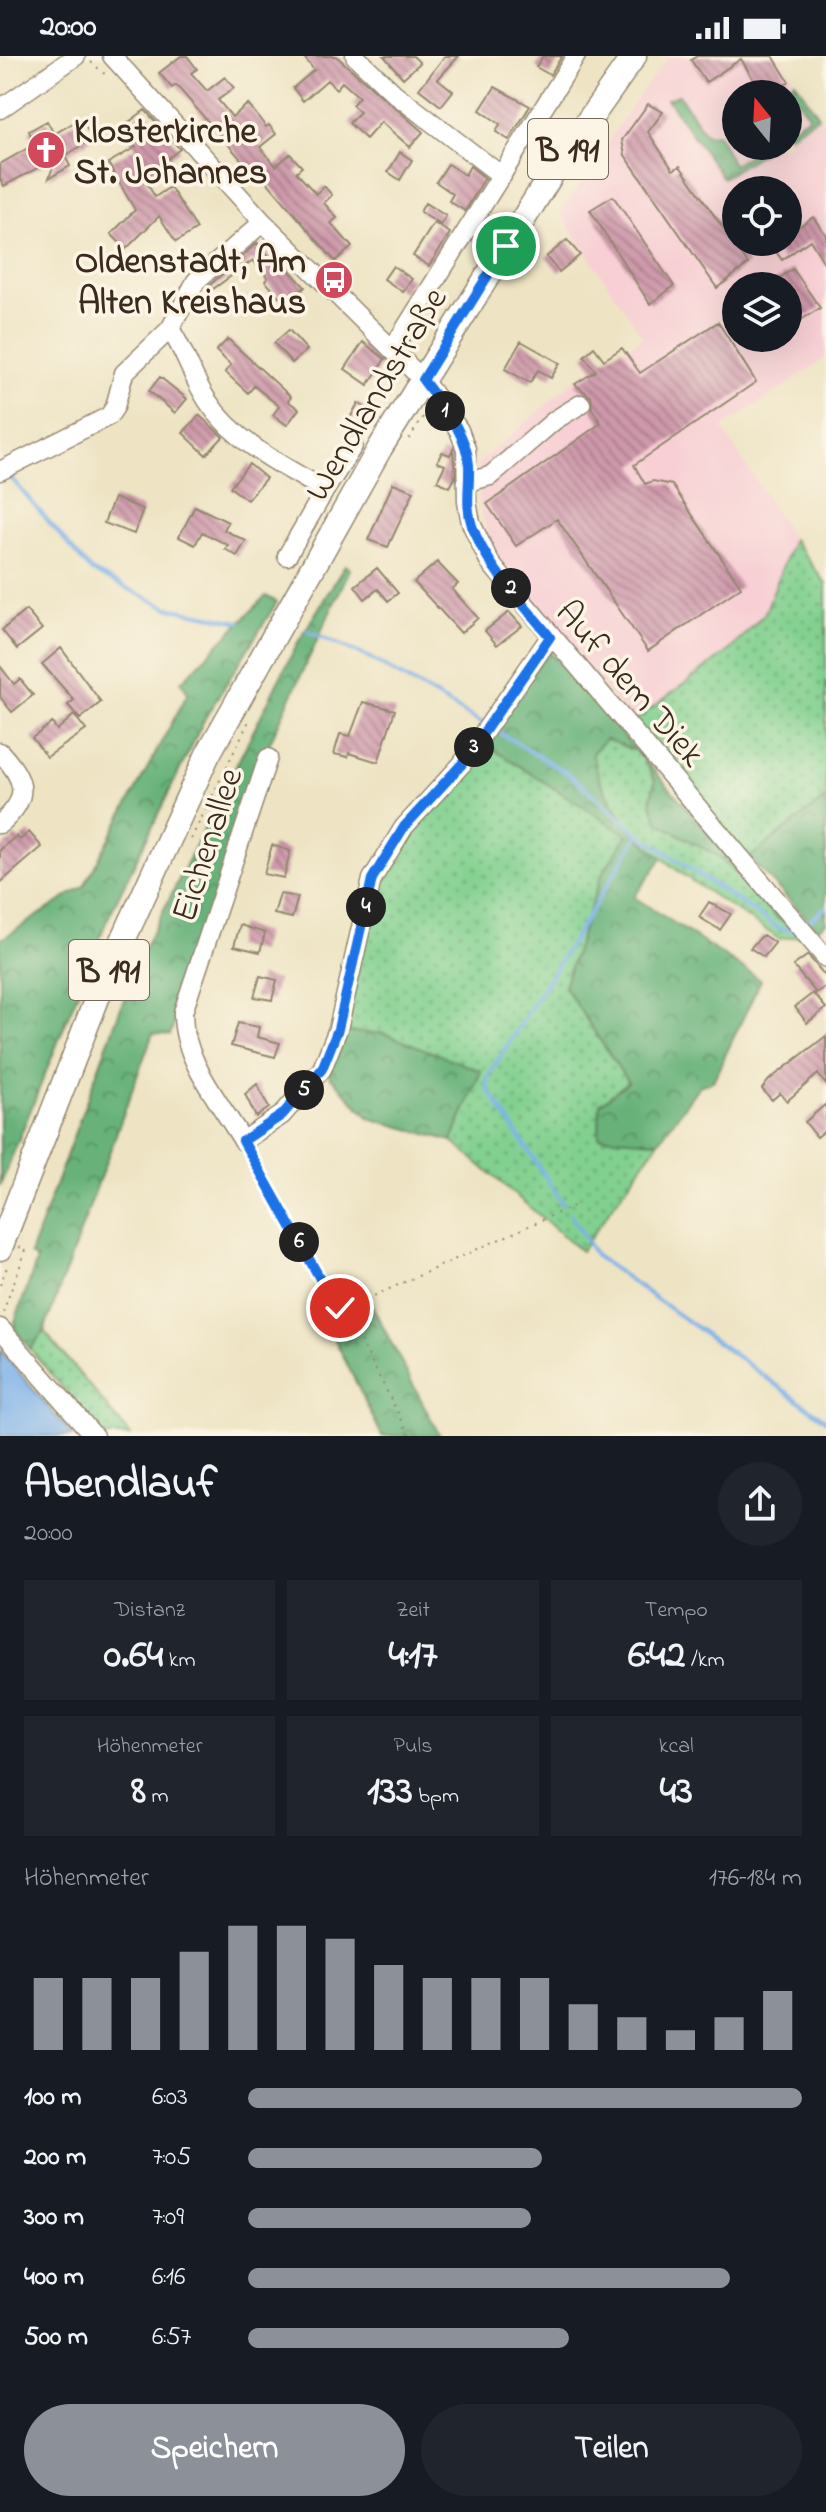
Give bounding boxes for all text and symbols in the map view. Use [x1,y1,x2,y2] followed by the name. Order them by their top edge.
[40,6,96,50] text: 20:00
[722,80,802,160] north arrow
[722,80,802,352] map controls
[74,107,267,201] place label: Klosterkirche St. Johannes
[528,119,608,179] road number: B 191
[25,129,67,171] church icon: Klosterkirche St. Johannes
[722,176,802,256] button: locate
[472,212,540,280] pin
[484,224,528,268] icon: arrive
[75,237,306,331] place label: Oldenstadt, Am Alten Kreishaus
[313,259,355,301] bus stop icon: Oldenstadt, Am Alten Kreishaus
[722,272,802,352] button: layers
[293,277,463,512] street label: Wendlandstraße
[425,391,465,431] pin: 1
[442,395,449,427] text: 1
[491,568,531,608] pin: 2
[506,572,516,604] text: 2
[541,590,716,780] street label: Auf dem Diek
[454,727,494,767] pin: 3
[469,731,479,763] text: 3
[160,761,259,929] street label: Eichenallee
[346,887,386,927] pin: 4
[361,891,371,923] text: 4
[69,940,149,1000] road number: B 191
[284,1070,324,1110] pin: 5
[298,1074,310,1106] text: 5
[279,1222,319,1262] pin: 6
[294,1226,304,1258] text: 6
[306,1274,374,1342] pin
[318,1286,362,1330] icon: check
[24,1453,217,1517] text: Abendlauf
[718,1462,802,1546] button: share
[24,1515,73,1553] text: 20:00
[114,1595,185,1627] text: Distanz
[396,1595,430,1627] text: Zeit
[645,1595,708,1627] text: Tempo
[104,1627,163,1686] text: 0.64
[388,1627,438,1686] text: 4:17
[628,1627,685,1686] text: 6:42
[163,1645,196,1677] text: km
[685,1645,725,1677] text: /km
[97,1731,203,1763] text: Höhenmeter
[394,1731,432,1763] text: Puls
[659,1731,694,1763] text: kcal
[131,1763,146,1822] text: 8
[367,1763,413,1822] text: 133
[660,1763,693,1822] text: 43
[146,1781,168,1813] text: m
[413,1781,459,1813] text: bpm
[24,1860,149,1898] text: Höhenmeter
[709,1860,802,1898] text: 176–184 m
[24,2079,81,2117] text: 100 m
[152,2079,188,2117] text: 6:03
[24,2139,86,2177] text: 200 m
[152,2139,191,2177] text: 7:05
[24,2199,84,2237] text: 300 m
[152,2199,184,2237] text: 7:09
[24,2259,84,2297] text: 400 m
[152,2259,185,2297] text: 6:16
[24,2319,88,2357] text: 500 m
[152,2319,191,2357] text: 6:57
[24,2404,405,2496] button: Speichern
[421,2404,802,2496] button: Teilen

